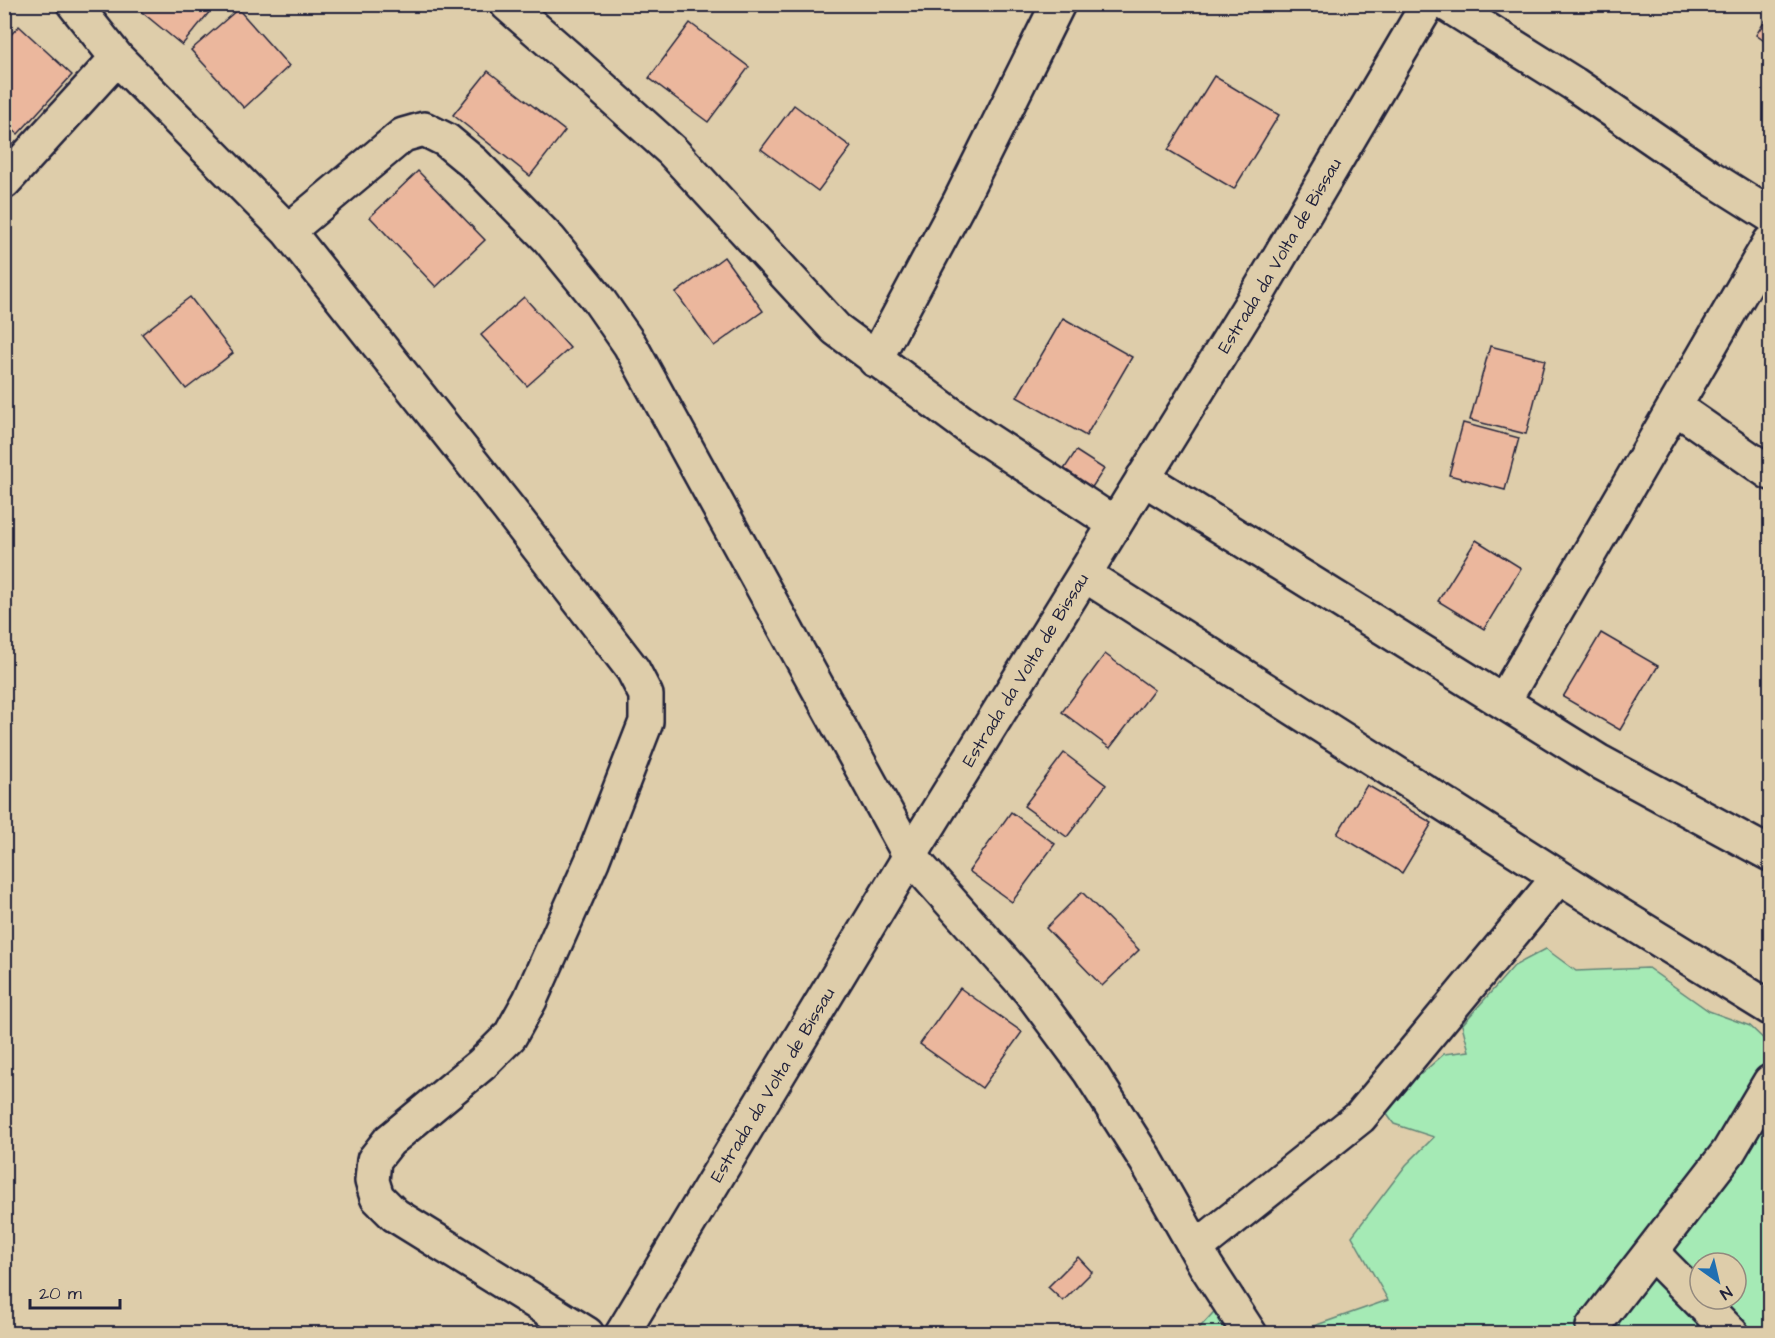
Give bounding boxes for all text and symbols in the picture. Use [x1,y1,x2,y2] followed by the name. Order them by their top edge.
[1211,153,1347,358] street label: Estrada da Volta de Bissau
[956,568,1094,771] street label: Estrada da Volta de Bissau
[704,983,841,1187] street label: Estrada da Volta de Bissau
[1688,1251,1748,1311] north arrow
[30,1272,120,1310] scale bar
[39,1281,82,1306] text: 20 m
[1716,1281,1736,1305] text: N

